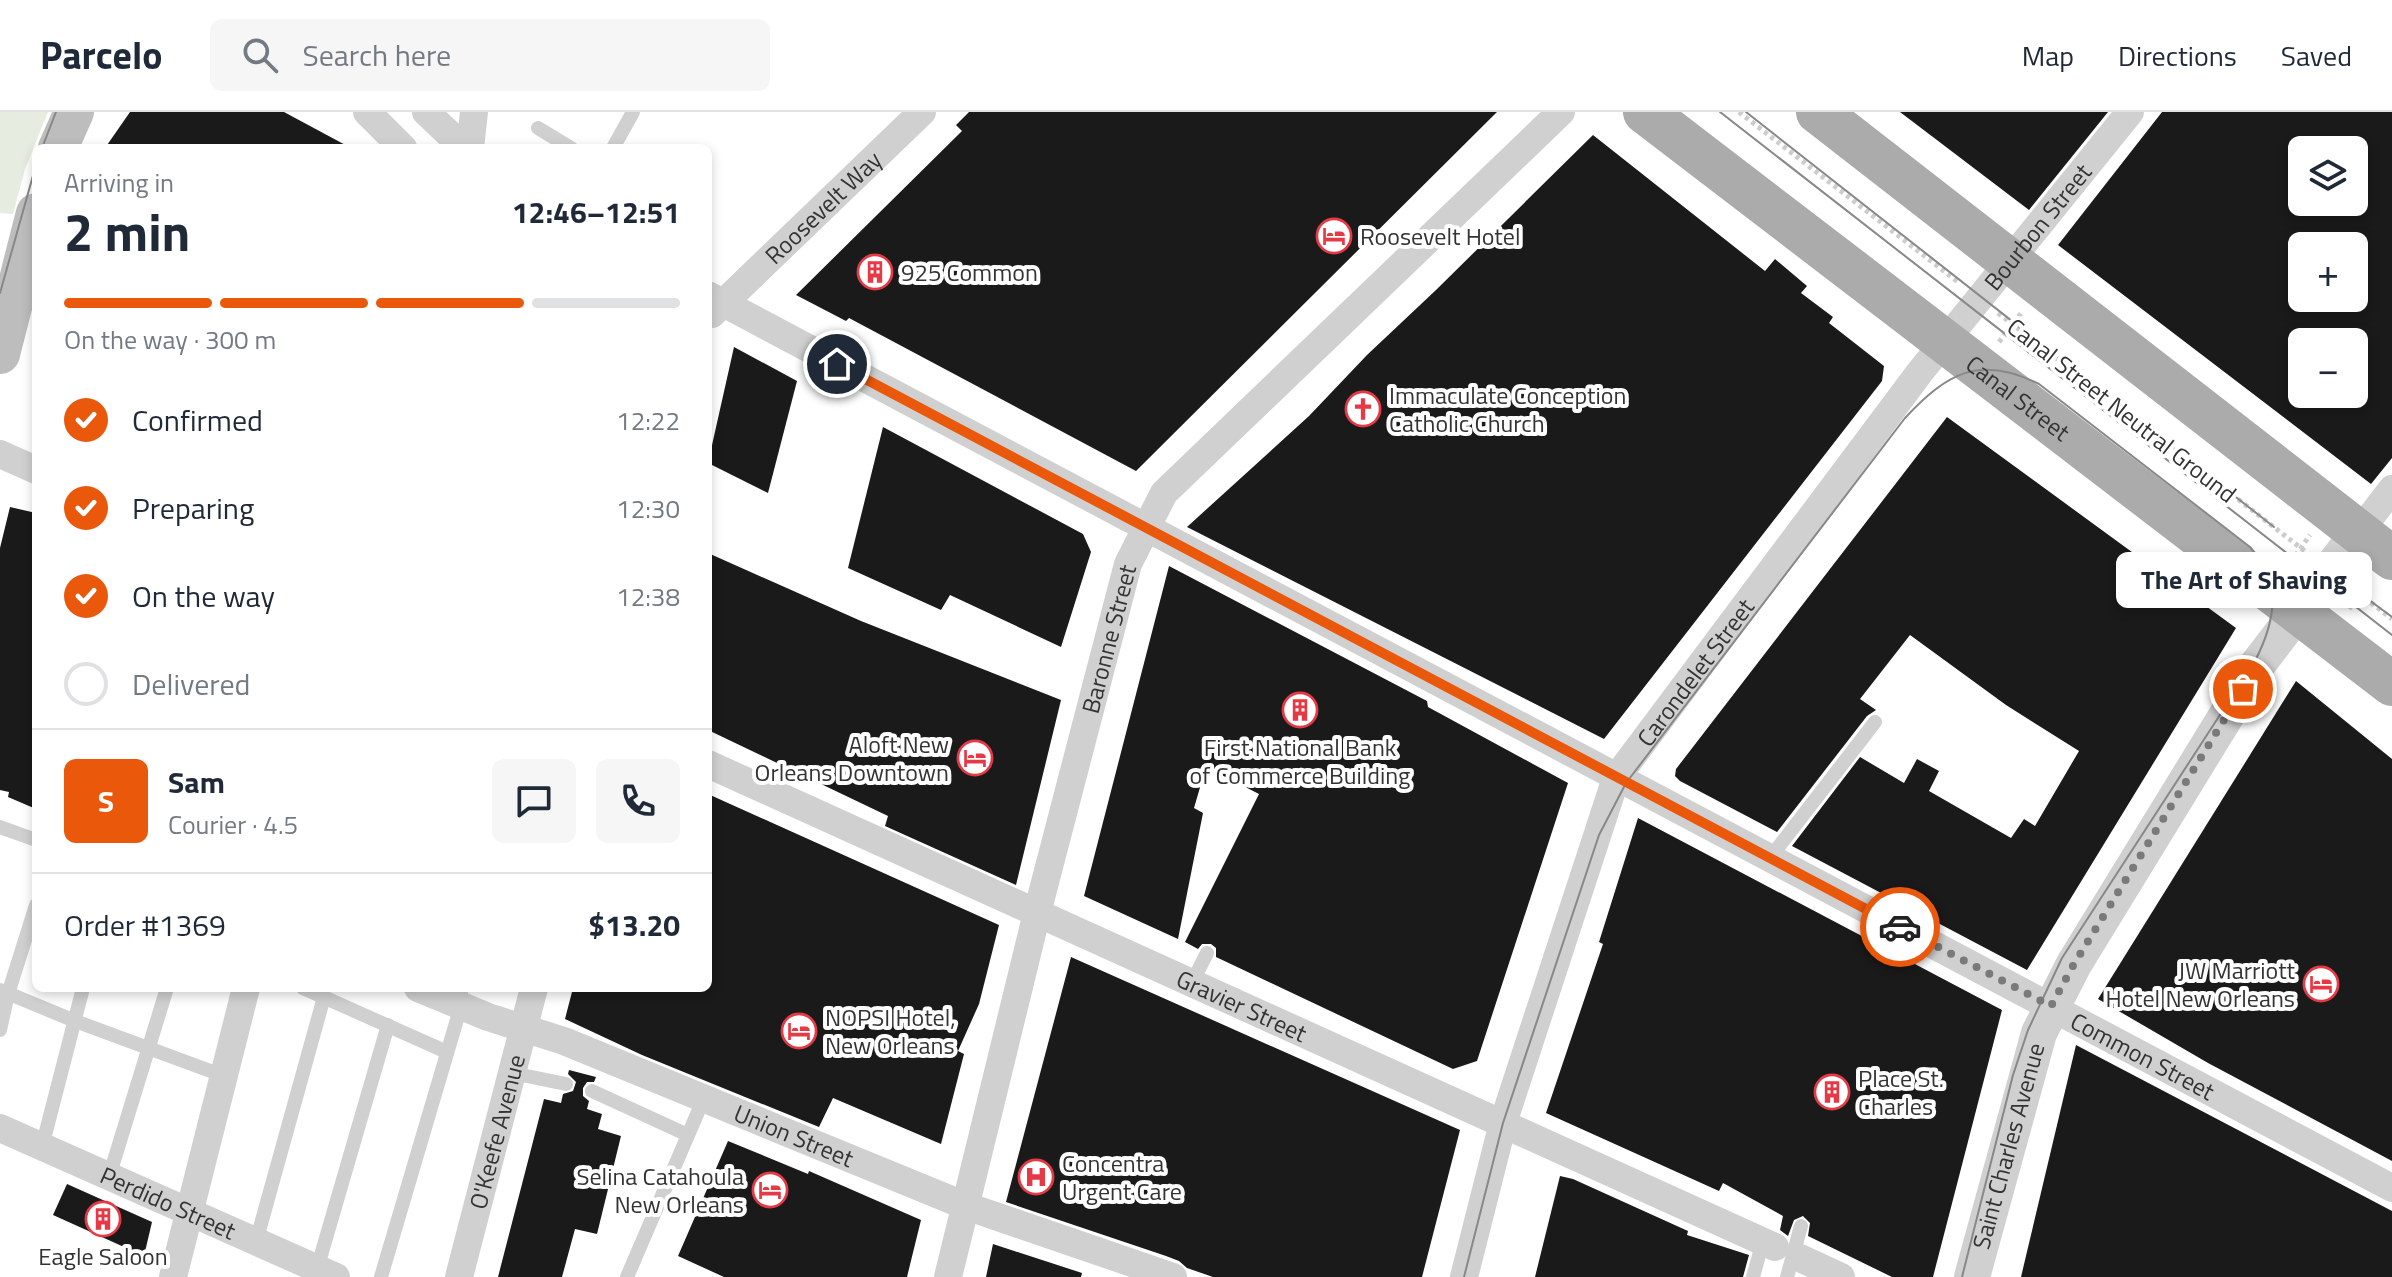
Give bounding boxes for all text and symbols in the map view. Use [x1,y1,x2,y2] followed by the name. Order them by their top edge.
[210,19,770,91] search box
[40,26,162,84] text: Parcelo
[302,32,451,78] text: Search here
[238,33,282,77] icon: search
[2022,34,2074,77] text: Map
[2118,34,2237,77] text: Directions
[2281,34,2352,77] text: Saved
[2288,136,2368,408] map controls
[2288,136,2368,216] button: layers
[756,142,890,272] street label: Roosevelt Way
[1975,155,2100,298] street label: Bourbon Street
[64,163,174,202] text: Arriving in
[512,189,680,235] text: 12:46–12:51
[64,192,190,271] text: 2 min
[1315,217,1353,255] hotel icon: Roosevelt Hotel
[1360,218,1520,254] place label: Roosevelt Hotel
[2288,232,2368,312] button: +
[856,253,894,291] building icon: 925 Common
[901,254,1038,290] place label: 925 Common
[2000,309,2244,511] street label: Canal Street Neutral Ground
[64,320,276,359] text: On the way · 300 m
[2288,328,2368,408] button: −
[803,330,871,398] pin
[815,342,859,386] icon: home
[1958,346,2078,450] street label: Canal Street
[1389,377,1626,441] place label: Immaculate Conception Catholic Church
[1344,390,1382,428] church icon: Immaculate Conception Catholic Church
[132,397,263,443] text: Confirmed
[64,398,108,442] icon: check
[616,401,680,440] text: 12:22
[132,485,254,531] text: Preparing
[64,486,108,530] icon: check
[616,489,680,528] text: 12:30
[2115,553,2371,609] callout: The Art of Shaving
[1072,560,1145,717] street label: Baronne Street
[2141,560,2347,599] text: The Art of Shaving
[132,573,275,619] text: On the way
[64,574,108,618] icon: check
[616,577,680,616] text: 12:38
[1628,590,1763,754] street label: Carondelet Street
[2209,655,2277,723] pin
[132,661,250,707] text: Delivered
[2221,667,2265,711] icon: bag
[1281,691,1319,729] building icon: First National Bank of Commerce Building
[755,726,949,790] place label: Aloft New Orleans Downtown
[1190,729,1410,793] place label: First National Bank of Commerce Building
[956,739,994,777] hotel icon: Aloft New Orleans Downtown
[168,759,225,805] text: Sam
[492,759,576,843] button: chat
[596,759,680,843] button: phone
[98,778,114,824] text: S
[168,805,298,844] text: Courier · 4.5
[1860,887,1940,967] courier
[64,902,226,948] text: Order #1369
[588,902,680,948] text: $13.20
[1878,905,1922,949] icon: car
[2105,952,2296,1016] place label: JW Marriott Hotel New Orleans
[1171,961,1313,1051] street label: Gravier Street
[2302,965,2340,1003] hotel icon: JW Marriott Hotel New Orleans
[825,999,956,1063] place label: NOPSI Hotel, New Orleans
[2064,1003,2222,1109] street label: Common Street
[780,1012,818,1050] hotel icon: NOPSI Hotel, New Orleans
[1963,1039,2053,1253] street label: Saint Charles Avenue
[459,1051,534,1213] street label: O'Keefe Avenue
[1858,1060,1944,1124] place label: Place St. Charles
[1813,1073,1851,1111] building icon: Place St. Charles
[729,1095,860,1176] street label: Union Street
[1062,1145,1182,1209] place label: Concentra Urgent Care
[95,1157,242,1249] street label: Perdido Street
[576,1158,744,1222] place label: Selina Catahoula New Orleans
[1017,1158,1055,1196] hospital icon: Concentra Urgent Care
[751,1171,789,1209] hotel icon: Selina Catahoula New Orleans
[84,1200,122,1238] building icon: Eagle Saloon
[38,1238,168,1274] place label: Eagle Saloon

